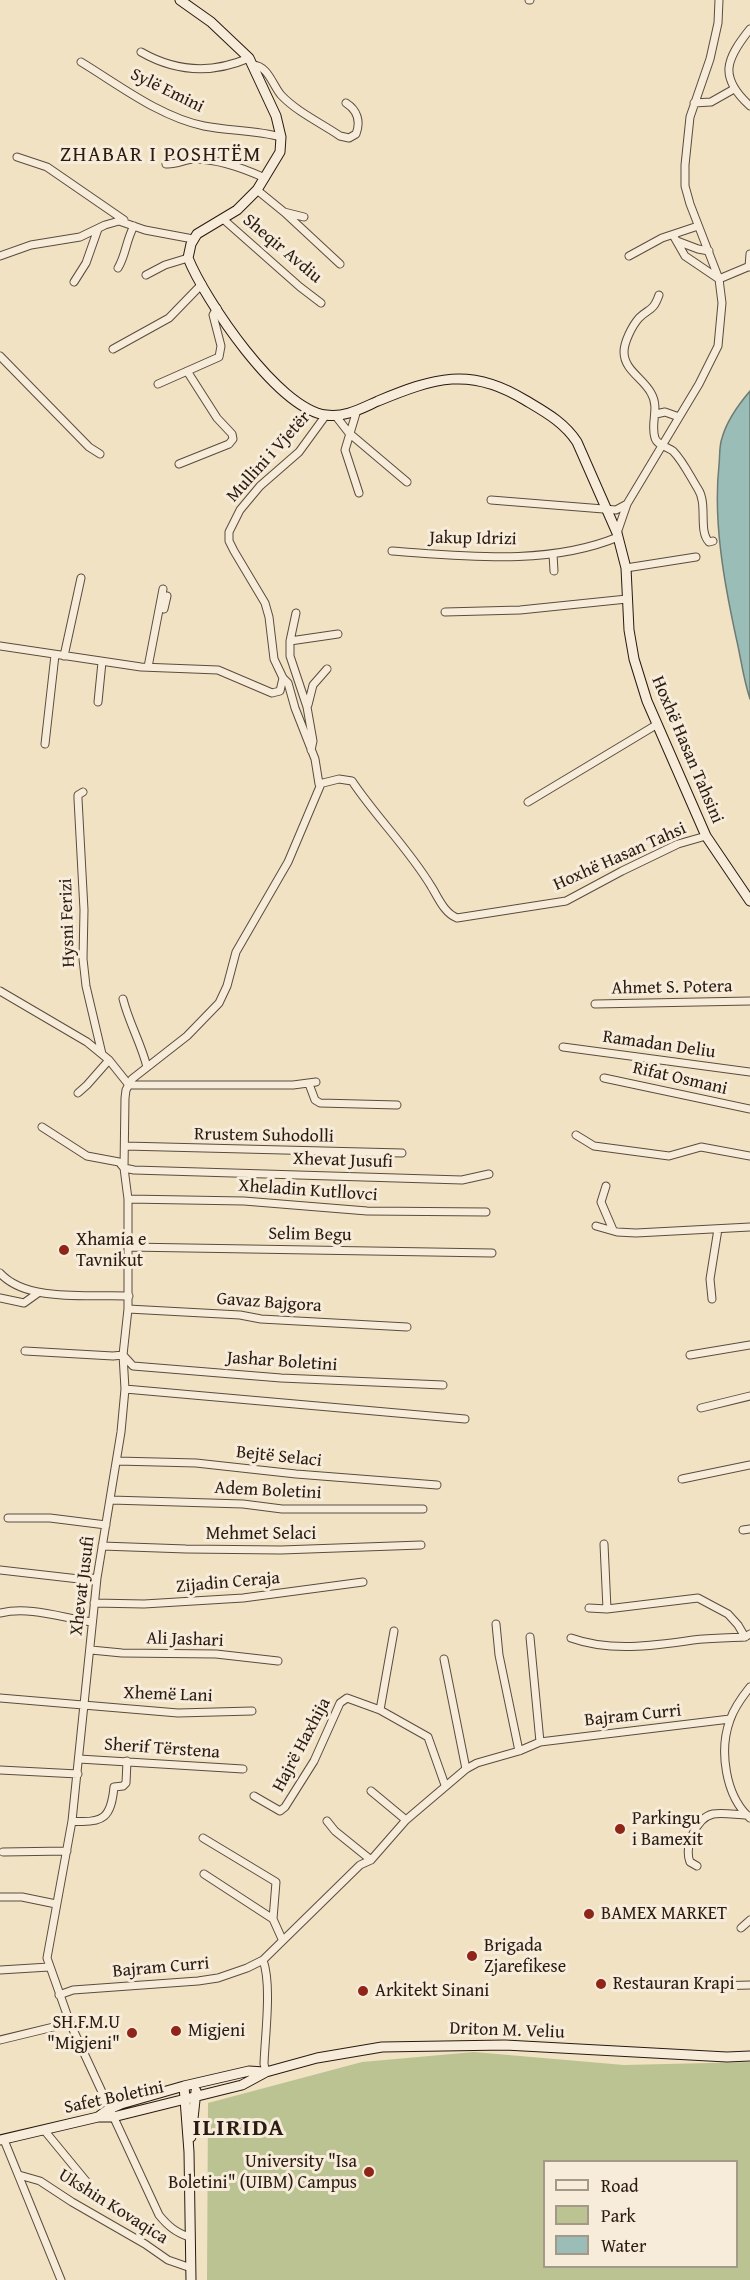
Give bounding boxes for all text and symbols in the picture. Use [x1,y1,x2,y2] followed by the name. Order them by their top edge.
[127,64,207,118] street label: Sylë Emini
[60,143,262,169] district label: ZHABAR I POSHTËM
[238,210,326,288] street label: Sheqir Avdiu
[222,407,316,507] street label: Mullini i Vjetër
[429,527,517,551] street label: Jakup Idrizi
[646,673,728,827] street label: Hoxhë Hasan Tahsini
[550,818,690,896] street label: Hoxhë Hasan Tahsi
[56,878,80,968] street label: Hysni Ferizi
[611,976,733,1000] street label: Ahmet S. Potera
[601,1026,717,1064] street label: Ramadan Deliu
[631,1058,729,1100] street label: Rifat Osmani
[194,1124,334,1148] street label: Rrustem Suhodolli
[293,1148,393,1174] street label: Xhevat Jusufi
[238,1175,378,1207] street label: Xheladin Kutllovci
[268,1223,352,1247] street label: Selim Begu
[76,1229,146,1272] place label: Xhamia e Tavnikut
[57,1243,71,1257] marker: Xhamia e Tavnikut
[216,1289,322,1317] street label: Gavaz Bajgora
[226,1347,338,1377] street label: Jashar Boletini
[235,1442,323,1472] street label: Bejtë Selaci
[214,1477,322,1505] street label: Adem Boletini
[206,1523,316,1545] street label: Mehmet Selaci
[66,1535,100,1637] street label: Xhevat Jusufi
[175,1568,281,1598] street label: Zijadin Ceraja
[146,1628,224,1652] street label: Ali Jashari
[123,1683,213,1707] street label: Xhemë Lani
[268,1694,336,1796] street label: Hajrë Haxhija
[583,1700,683,1732] street label: Bajram Curri
[103,1734,221,1764] street label: Sherif Tërstena
[632,1808,703,1850] place label: Parkingu i Bamexit
[613,1822,627,1836] marker: Parkingu i Bamexit
[601,1903,727,1925] place label: BAMEX MARKET
[582,1907,596,1921] marker: BAMEX MARKET
[484,1935,566,1978] place label: Brigada Zjarefikese
[465,1949,479,1963] marker: Brigada Zjarefikese
[112,1953,210,1983] street label: Bajram Curri
[613,1973,735,1995] place label: Restauran Krapi
[594,1977,608,1991] marker: Restauran Krapi
[375,1980,489,2002] place label: Arkitekt Sinani
[356,1984,370,1998] marker: Arkitekt Sinani
[47,2012,120,2054] place label: SH.F.M.U "Migjeni"
[449,2018,565,2044] street label: Driton M. Veliu
[188,2020,245,2042] place label: Migjeni
[169,2024,183,2038] marker: Migjeni
[125,2026,139,2040] marker: SH.F.M.U "Migjeni"
[62,2077,166,2119] street label: Safet Boletini
[193,2115,285,2143] district label: ILIRIDA
[168,2151,357,2194] place label: University "Isa Boletini" (UIBM) Campus
[543,2160,738,2268] legend
[54,2165,172,2249] street label: Ukshin Kovaqica
[362,2165,376,2179] marker: University "Isa Boletini" (UIBM) Campus
[601,2172,639,2199] text: Road
[601,2202,636,2229] text: Park
[601,2232,646,2259] text: Water

